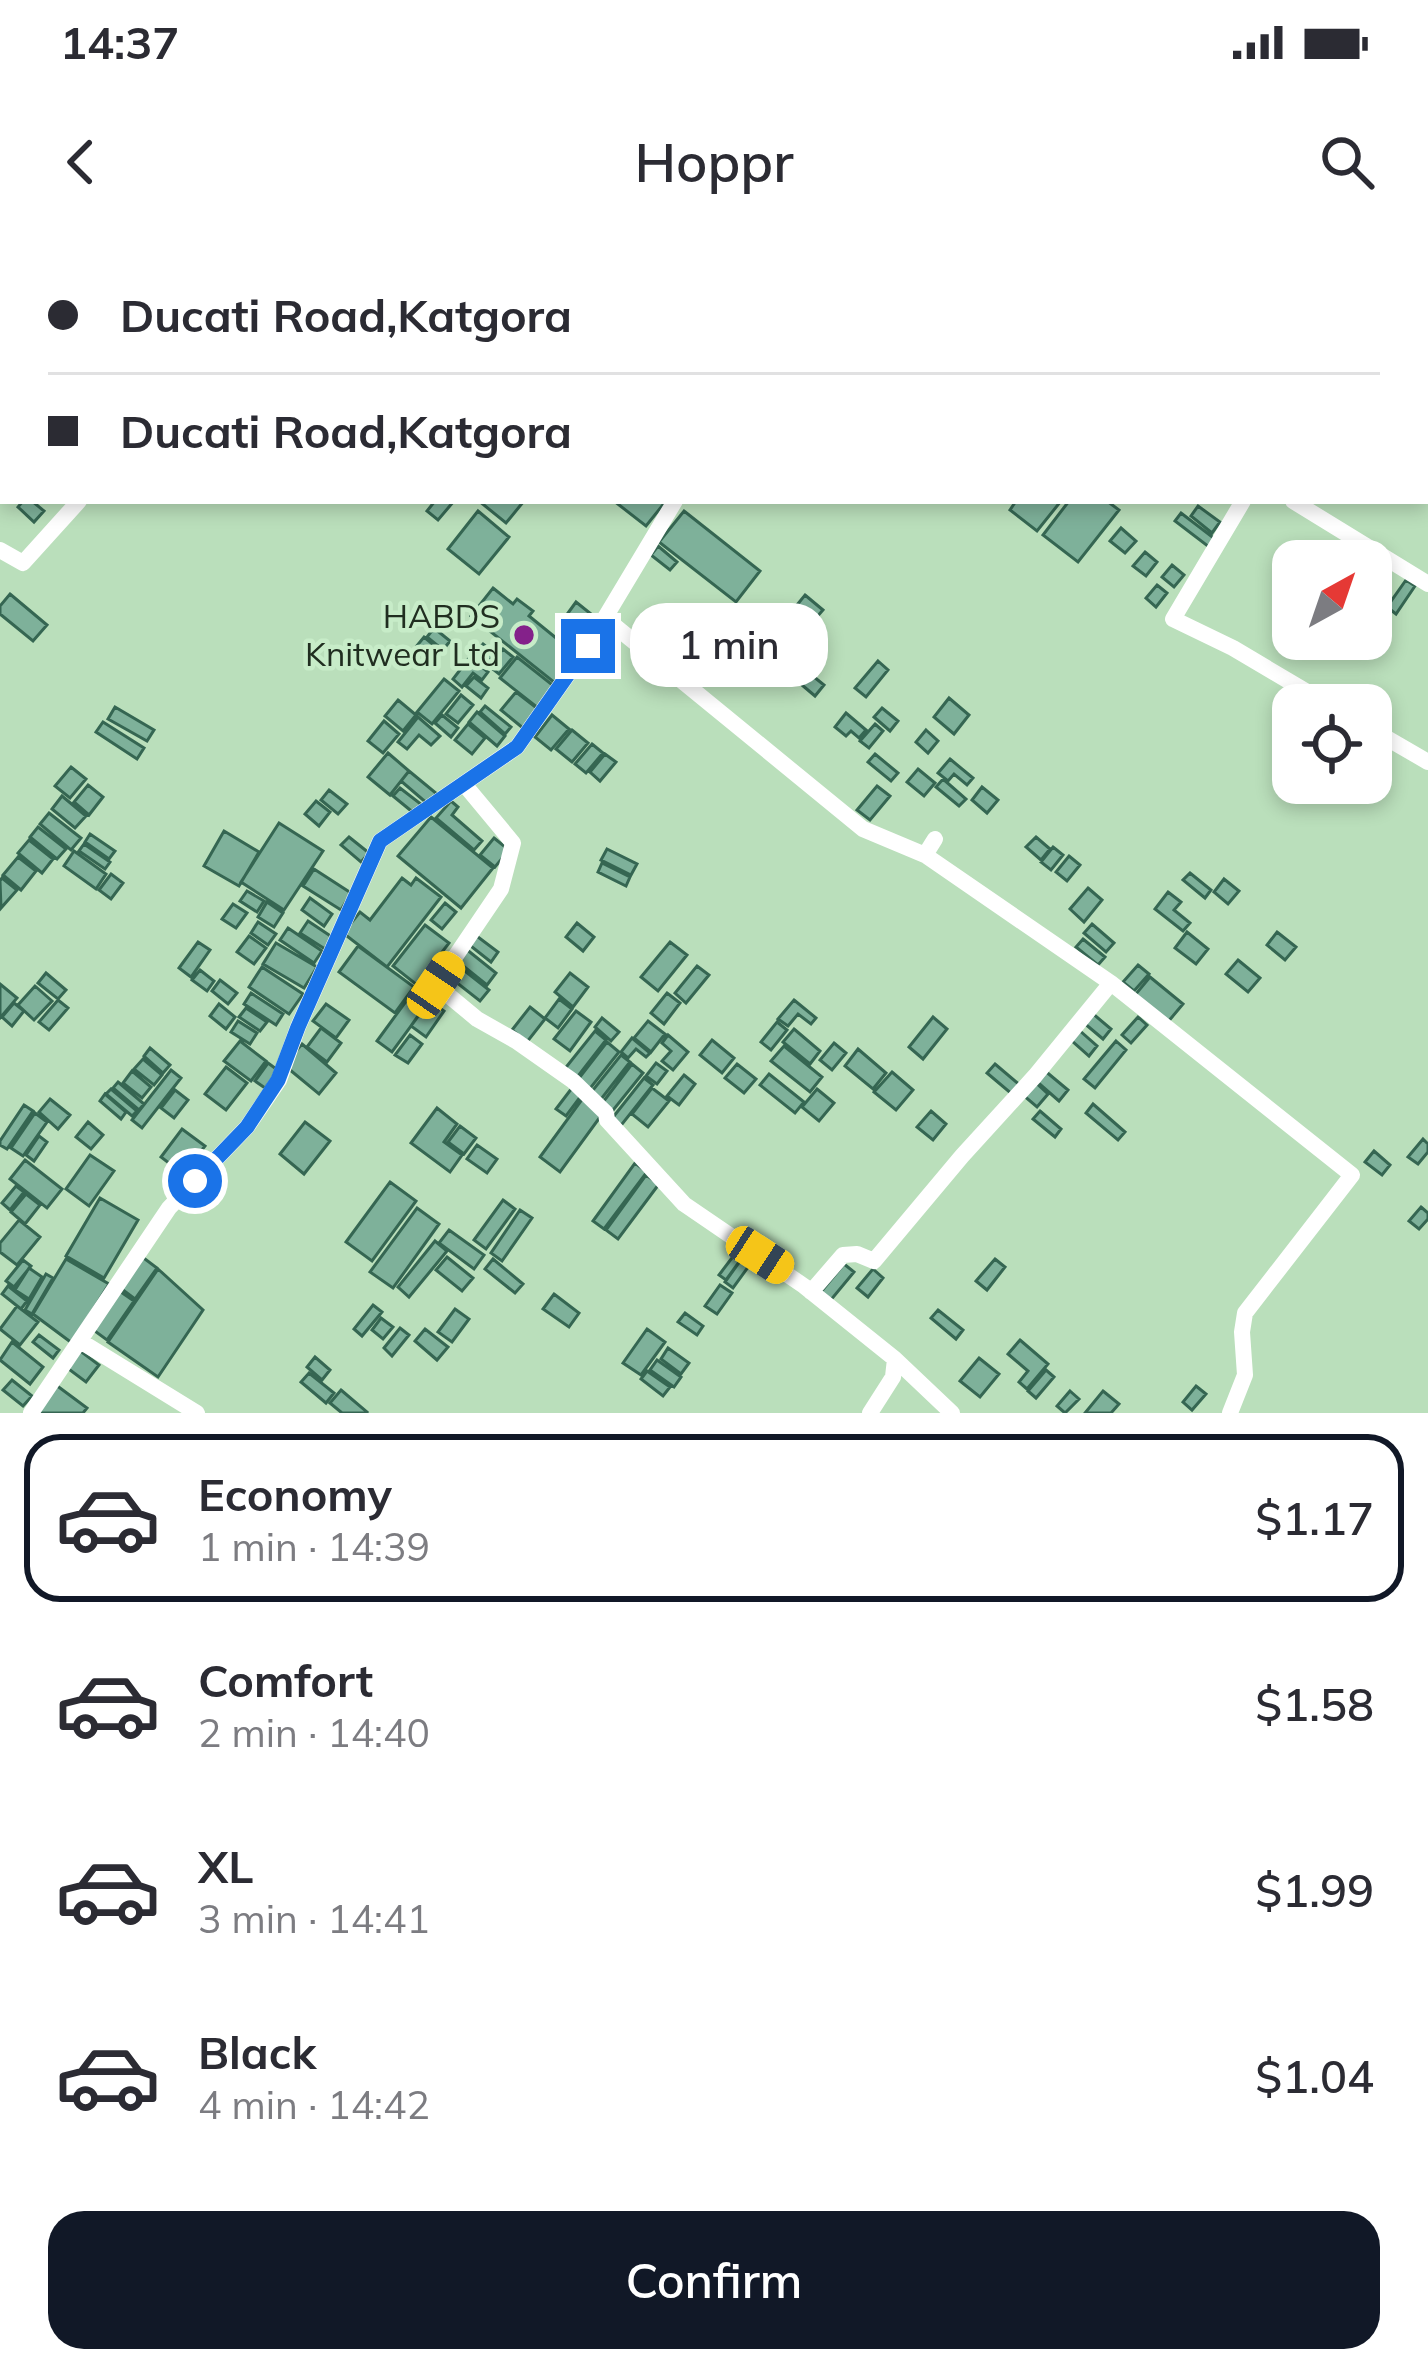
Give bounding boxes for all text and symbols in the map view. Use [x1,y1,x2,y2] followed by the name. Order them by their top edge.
[60,14,179,70] text: 14:37
[634,128,794,196] text: Hoppr
[48,129,114,195] icon: back
[1314,129,1380,195] icon: search
[120,287,572,343] text: Ducati Road,Katgora
[120,403,572,459] text: Ducati Road,Katgora
[1272,540,1392,660] north arrow
[1272,540,1392,804] map controls
[305,595,500,674] place label: HABDS Knitwear Ltd
[630,604,828,688] callout: 1 min
[561,619,615,673] route end
[678,620,780,669] text: 1 min
[511,622,537,648] marker: HABDS Knitwear Ltd
[1272,684,1392,804] button: locate
[401,945,471,1025] car
[168,1154,222,1208] route start
[720,1220,800,1290] car
[54,1464,162,1572] icon: car
[198,1466,392,1522] text: Economy
[1255,1490,1374,1546] text: $1.17
[198,1522,430,1571] text: 1 min · 14:39
[54,1650,162,1758] icon: car
[198,1652,373,1708] text: Comfort
[1255,1676,1374,1732] text: $1.58
[198,1708,430,1757] text: 2 min · 14:40
[54,1836,162,1944] icon: car
[198,1838,253,1894] text: XL
[1255,1862,1374,1918] text: $1.99
[198,1894,430,1943] text: 3 min · 14:41
[54,2022,162,2130] icon: car
[198,2024,316,2080] text: Black
[1255,2048,1374,2104] text: $1.04
[198,2080,430,2129] text: 4 min · 14:42
[48,2211,1380,2349] button: Confirm

